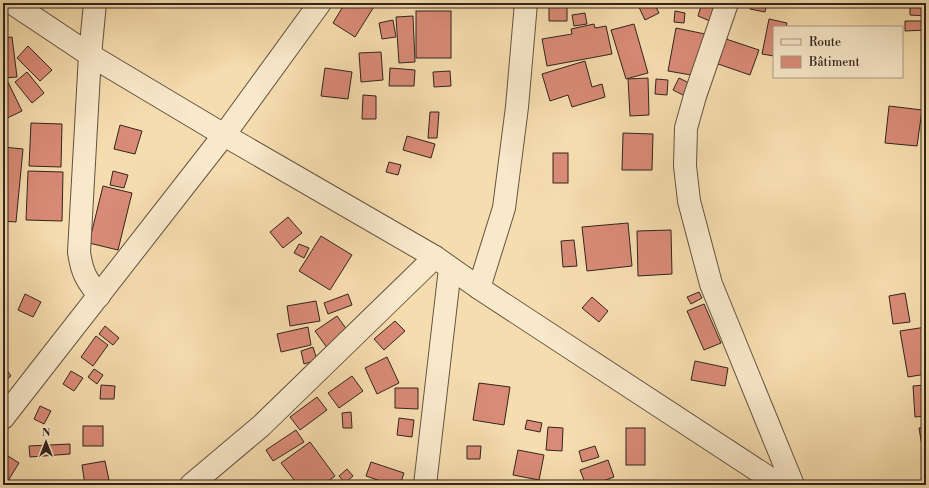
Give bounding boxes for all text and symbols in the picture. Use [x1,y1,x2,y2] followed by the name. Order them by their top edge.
[773,26,903,78] legend
[809,35,841,50] text: Route
[808,55,860,70] text: Bâtiment
[26,422,66,462] north arrow
[42,426,51,440] text: N

